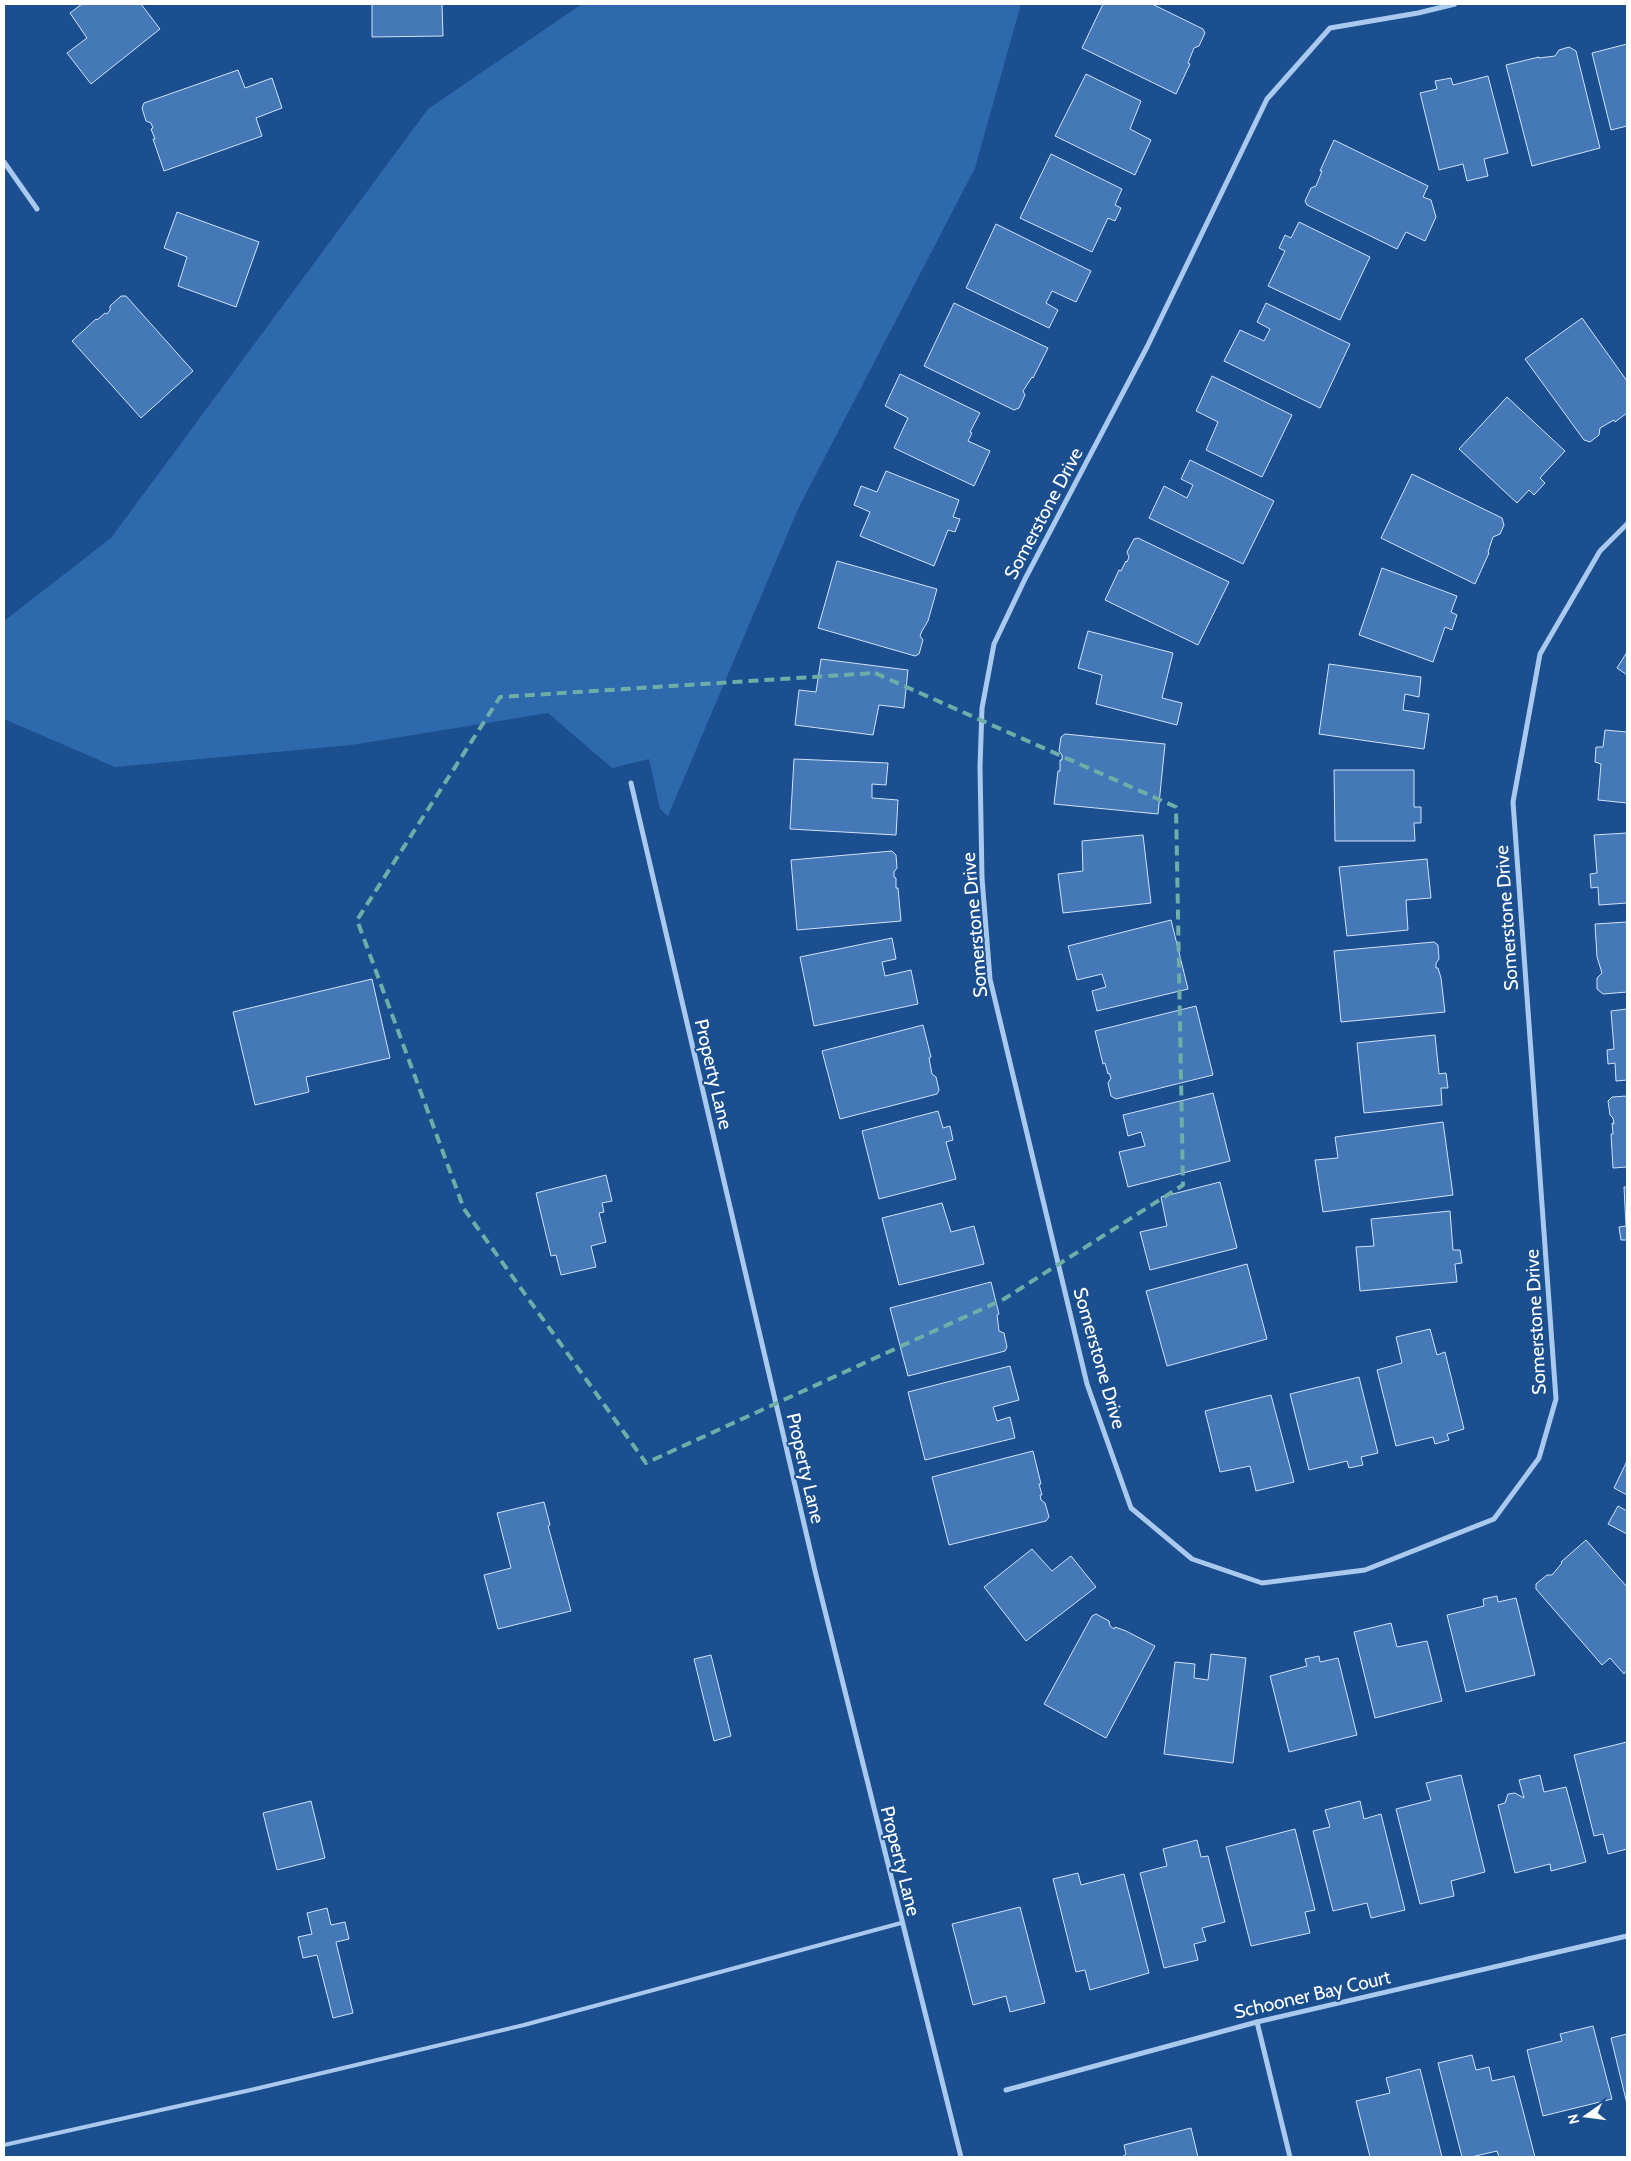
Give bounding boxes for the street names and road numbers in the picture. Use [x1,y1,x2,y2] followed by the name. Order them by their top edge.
[999,443,1088,583] street label: Somerstone Drive
[1490,844,1523,992] street label: Somerstone Drive
[957,851,992,999] street label: Somerstone Drive
[690,1017,737,1132] street label: Property Lane
[1520,1248,1551,1395] street label: Somerstone Drive
[1068,1285,1131,1432] street label: Somerstone Drive
[782,1411,829,1526] street label: Property Lane
[876,1804,925,1919] street label: Property Lane
[1232,1965,1393,2024] street label: Schooner Bay Court

